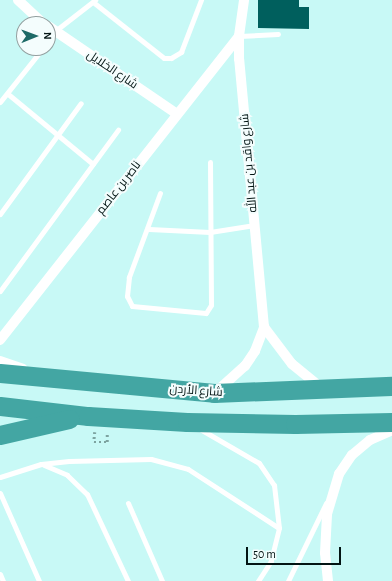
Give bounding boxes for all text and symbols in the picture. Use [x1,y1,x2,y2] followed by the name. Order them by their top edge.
[16,16,56,56] north arrow
[42,32,53,40] text: N
[84,48,140,92] street label: شارع الخلايل
[238,113,260,213] street label: شارع واقد بن عبد الله
[94,158,144,218] street label: ناصر بن عاصم
[169,382,223,400] street label: شارع الأردن
[248,539,343,565] scale bar
[253,548,276,560] text: 50 m

